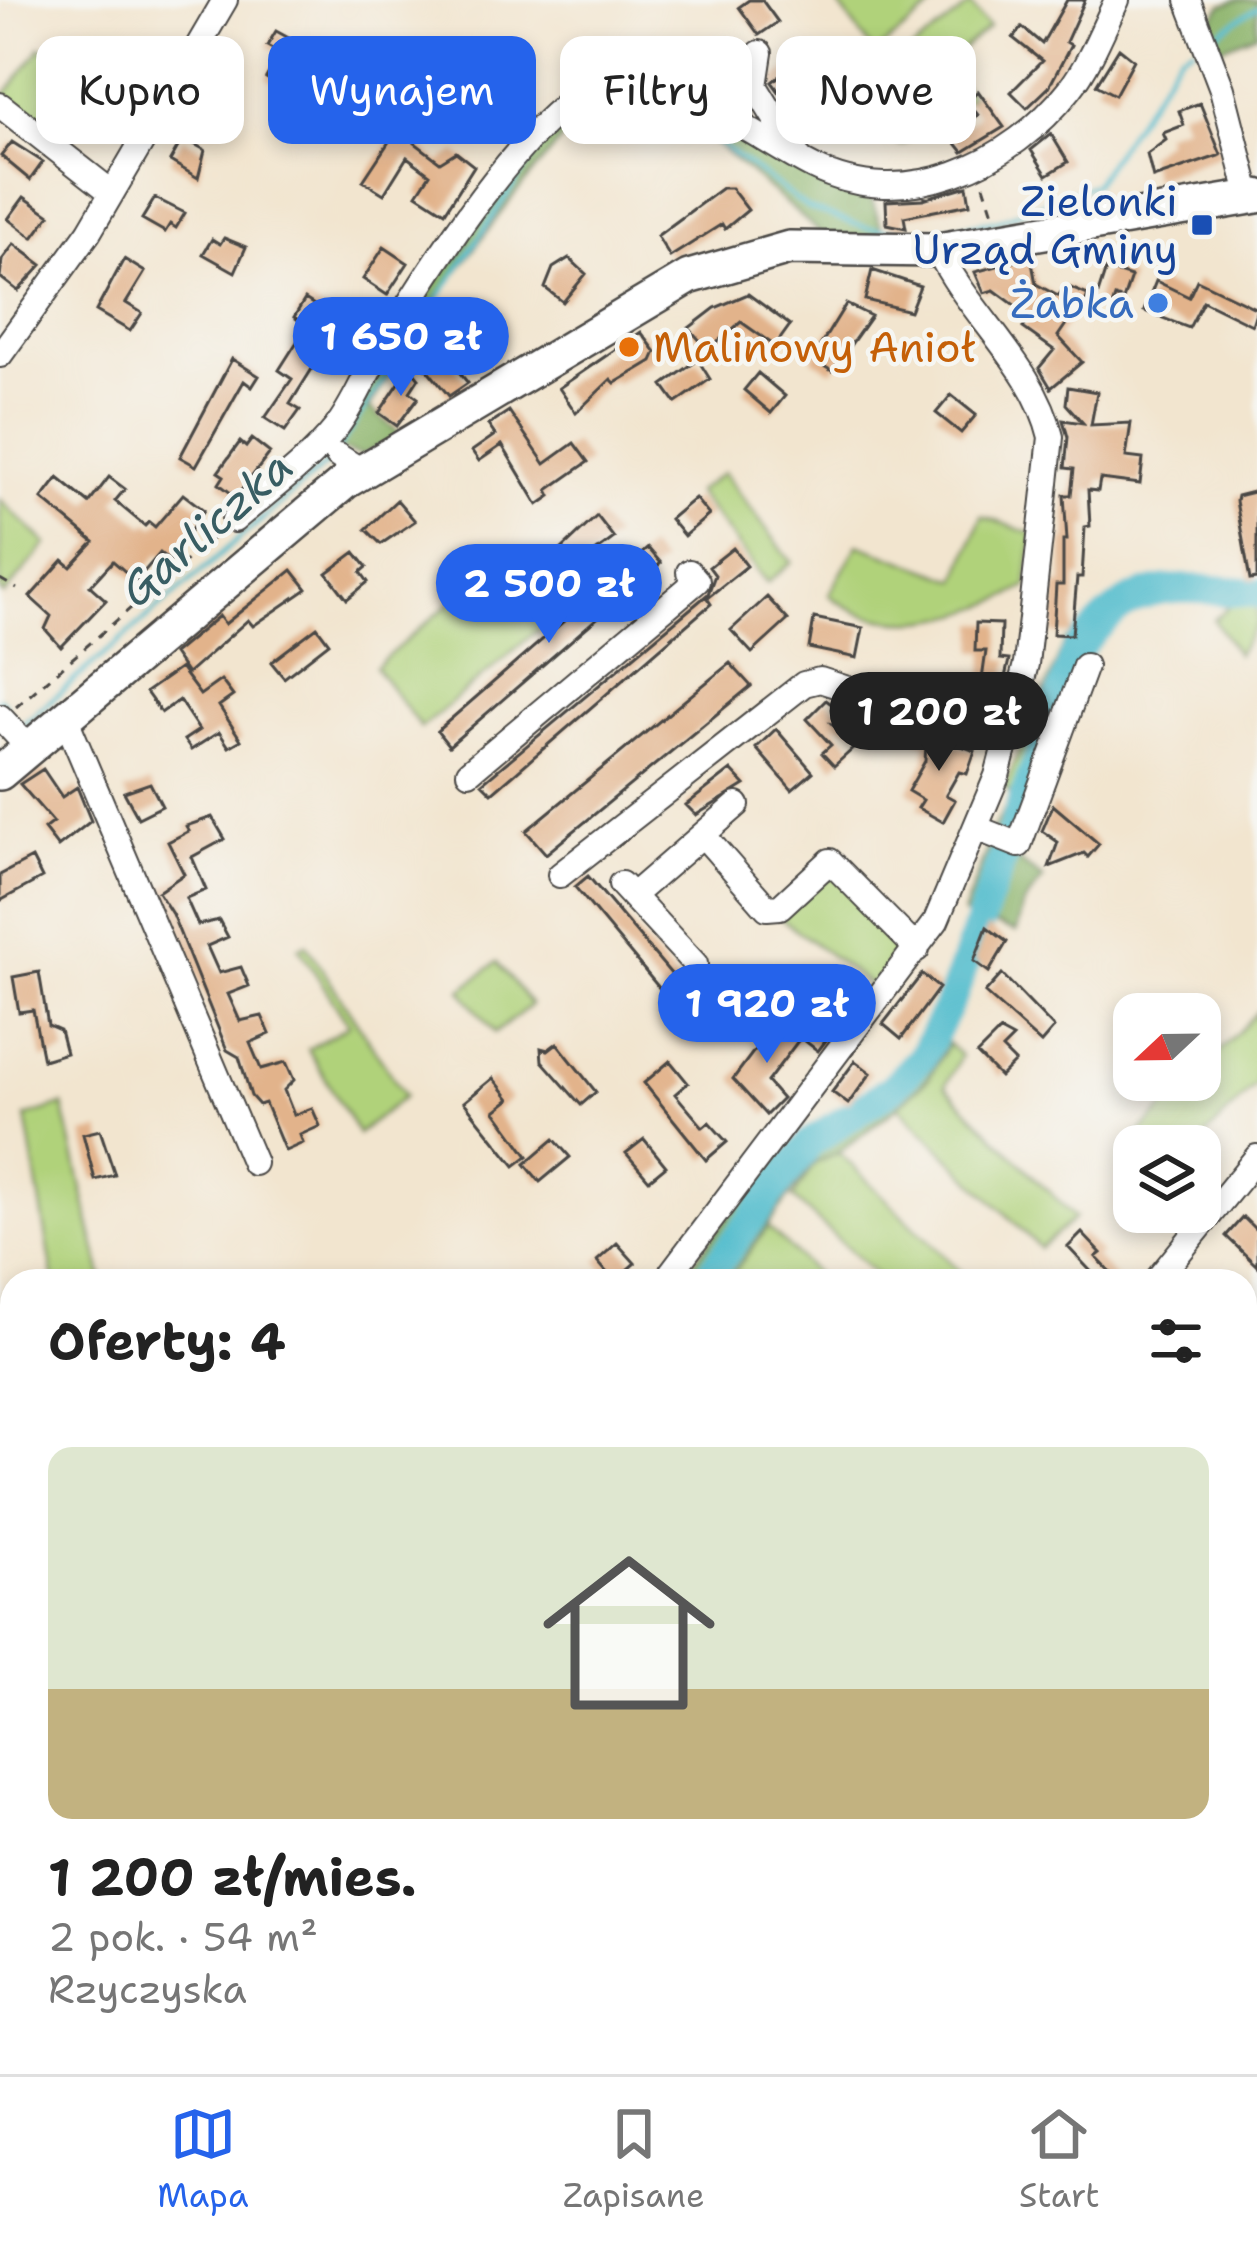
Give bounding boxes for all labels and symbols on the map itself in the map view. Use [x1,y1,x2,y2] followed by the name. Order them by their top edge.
[913,173,1178,277] place label: Zielonki Urząd Gminy
[1189,212,1215,238] marker: Zielonki Urząd Gminy
[1010,275,1134,331] place label: Żabka
[1145,290,1171,316] marker: Żabka
[277,297,525,399] pin: 1 650 zł
[653,319,976,375] place label: Malinowy Anioł
[616,334,642,360] marker: Malinowy Anioł
[107,436,305,620] water label: Garliczka
[425,544,673,646] pin: 2 500 zł
[815,672,1063,774] pin: 1 200 zł
[643,964,891,1066] pin: 1 920 zł
[1113,993,1221,1101] north arrow

